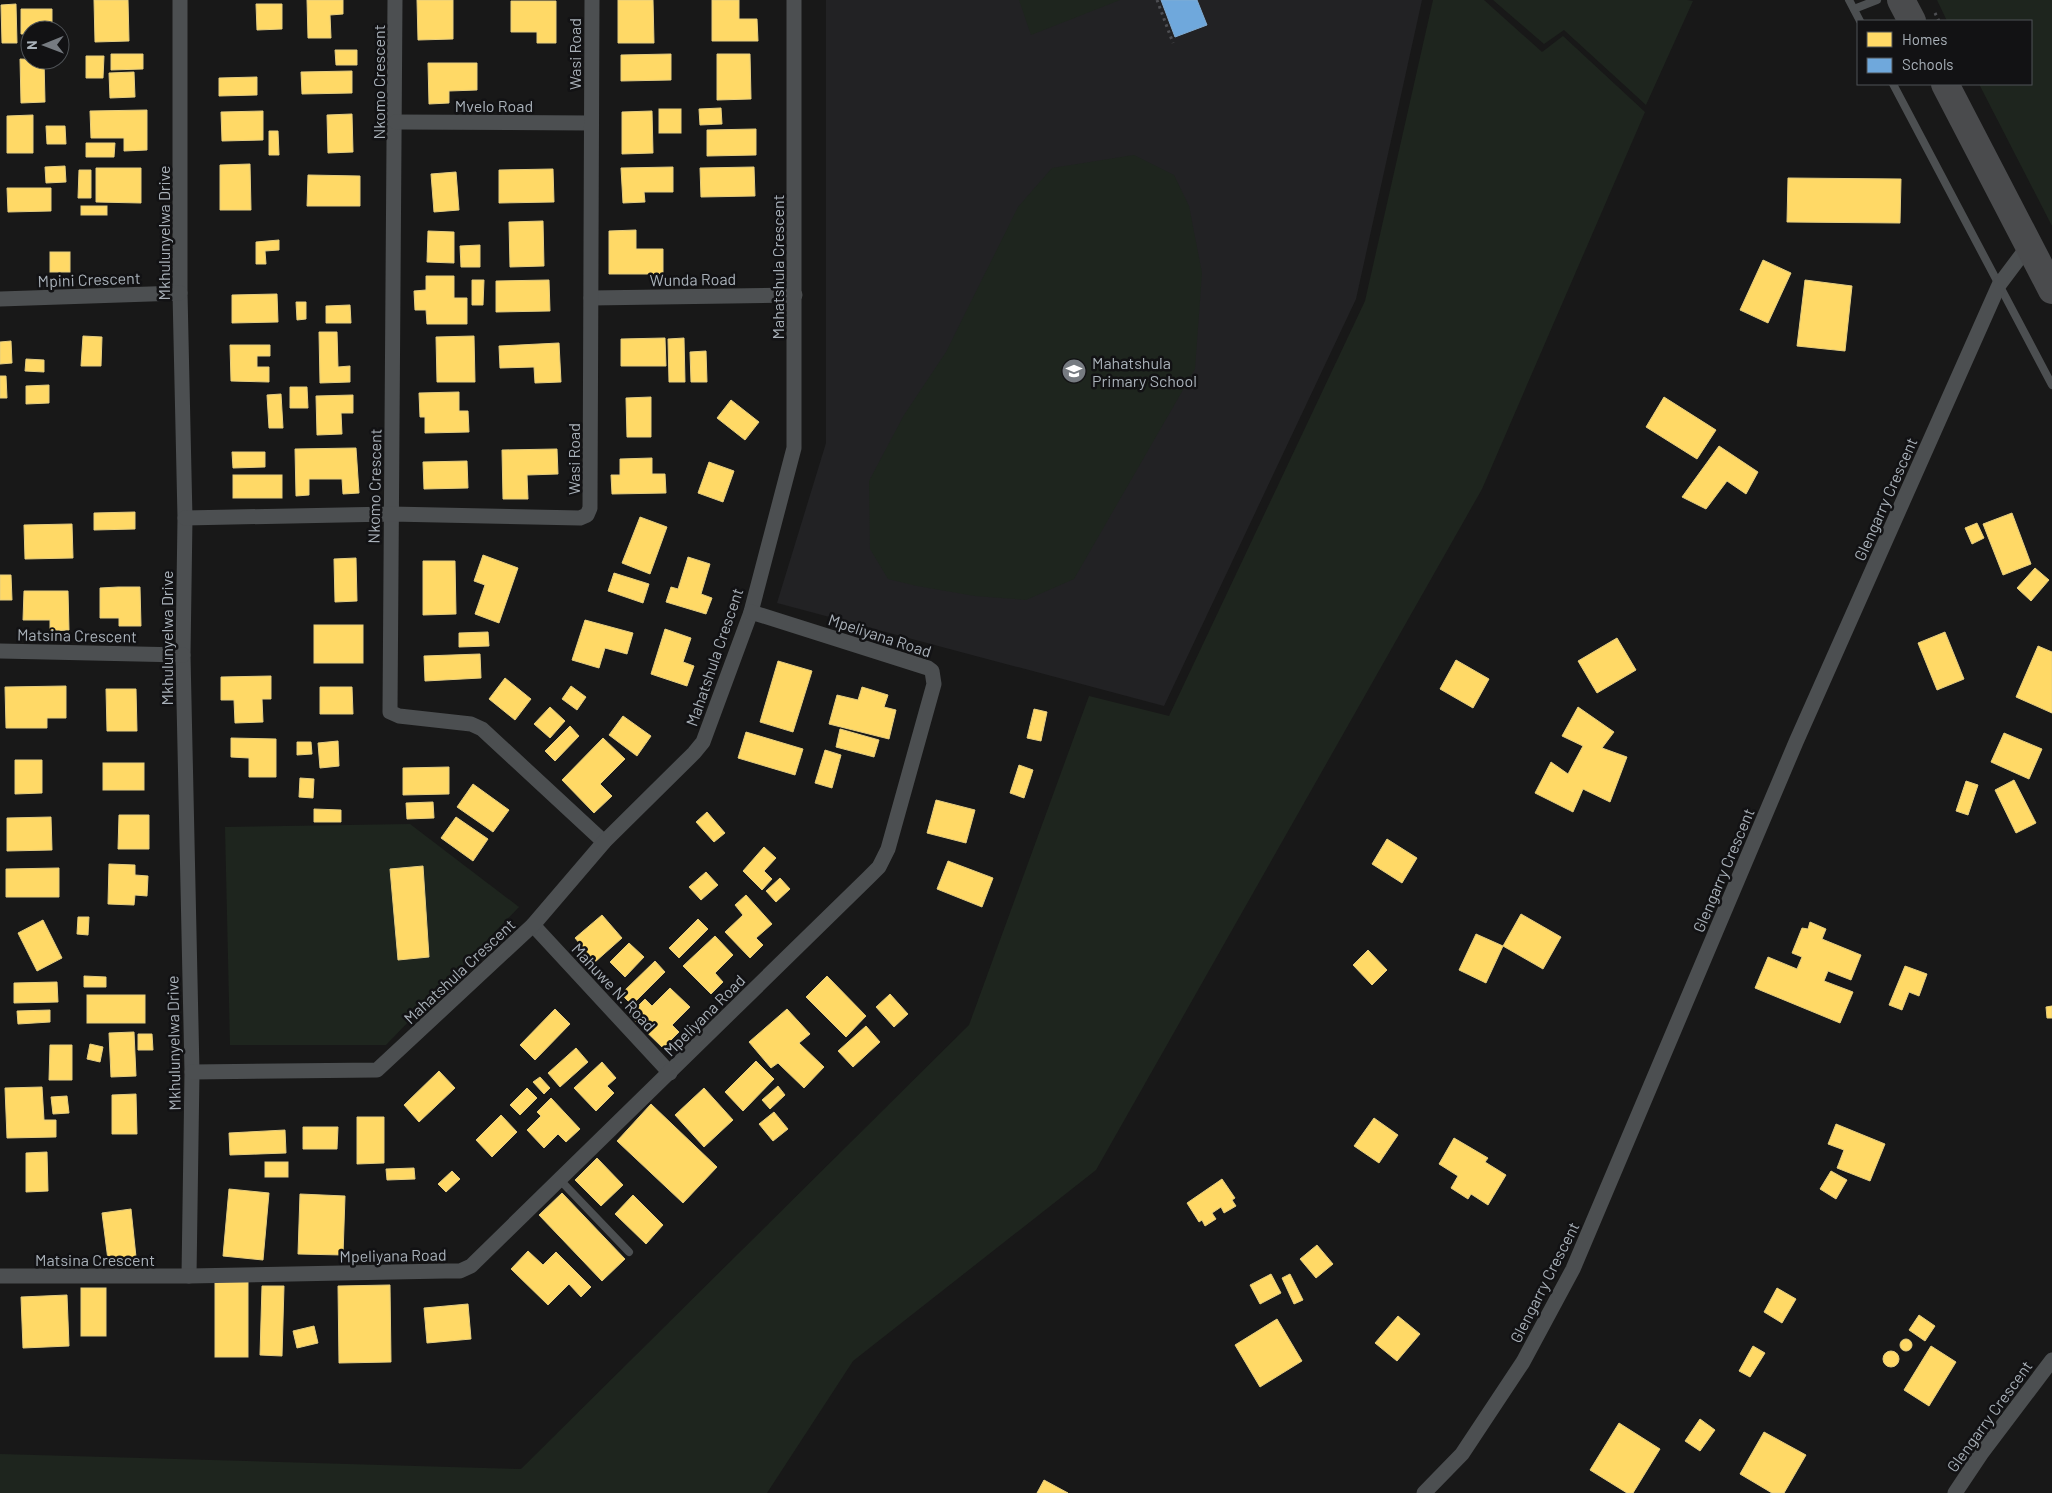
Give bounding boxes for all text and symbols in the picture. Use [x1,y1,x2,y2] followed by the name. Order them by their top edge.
[565,18,584,90] street label: Wasi Road
[20,20,70,70] north arrow
[1857,20,2032,85] legend
[369,24,388,140] street label: Nkomo Crescent
[1902,30,1947,48] text: Homes
[23,40,40,50] text: N
[1902,55,1954,73] text: Schools
[455,96,533,115] street label: Mvelo Road
[154,165,173,301] street label: Mkhulunyelwa Drive
[768,195,787,339] street label: Mahatshula Crescent
[37,268,141,290] street label: Mpini Crescent
[650,269,736,289] street label: Wunda Road
[1092,353,1197,390] place label: Mahatshula Primary School
[1061,358,1087,384] school or university icon: Mahatshula Primary School
[564,423,583,495] street label: Wasi Road
[363,428,385,544] street label: Nkomo Crescent
[1849,434,1921,564] street label: Glengarry Crescent
[157,570,176,706] street label: Mkhulunyelwa Drive
[681,585,747,729] street label: Mahatshula Crescent
[826,609,934,661] street label: Mpeliyana Road
[17,624,137,646] street label: Matsina Crescent
[1688,805,1758,935] street label: Glengarry Crescent
[400,915,518,1027] street label: Mahatshula Crescent
[568,939,660,1035] street label: Mahuwe N. Road
[659,970,749,1060] street label: Mpeliyana Road
[162,975,184,1111] street label: Mkhulunyelwa Drive
[1505,1219,1583,1345] street label: Glengarry Crescent
[339,1245,447,1265] street label: Mpeliyana Road
[35,1250,155,1269] street label: Matsina Crescent
[1942,1357,2036,1475] street label: Glengarry Crescent

